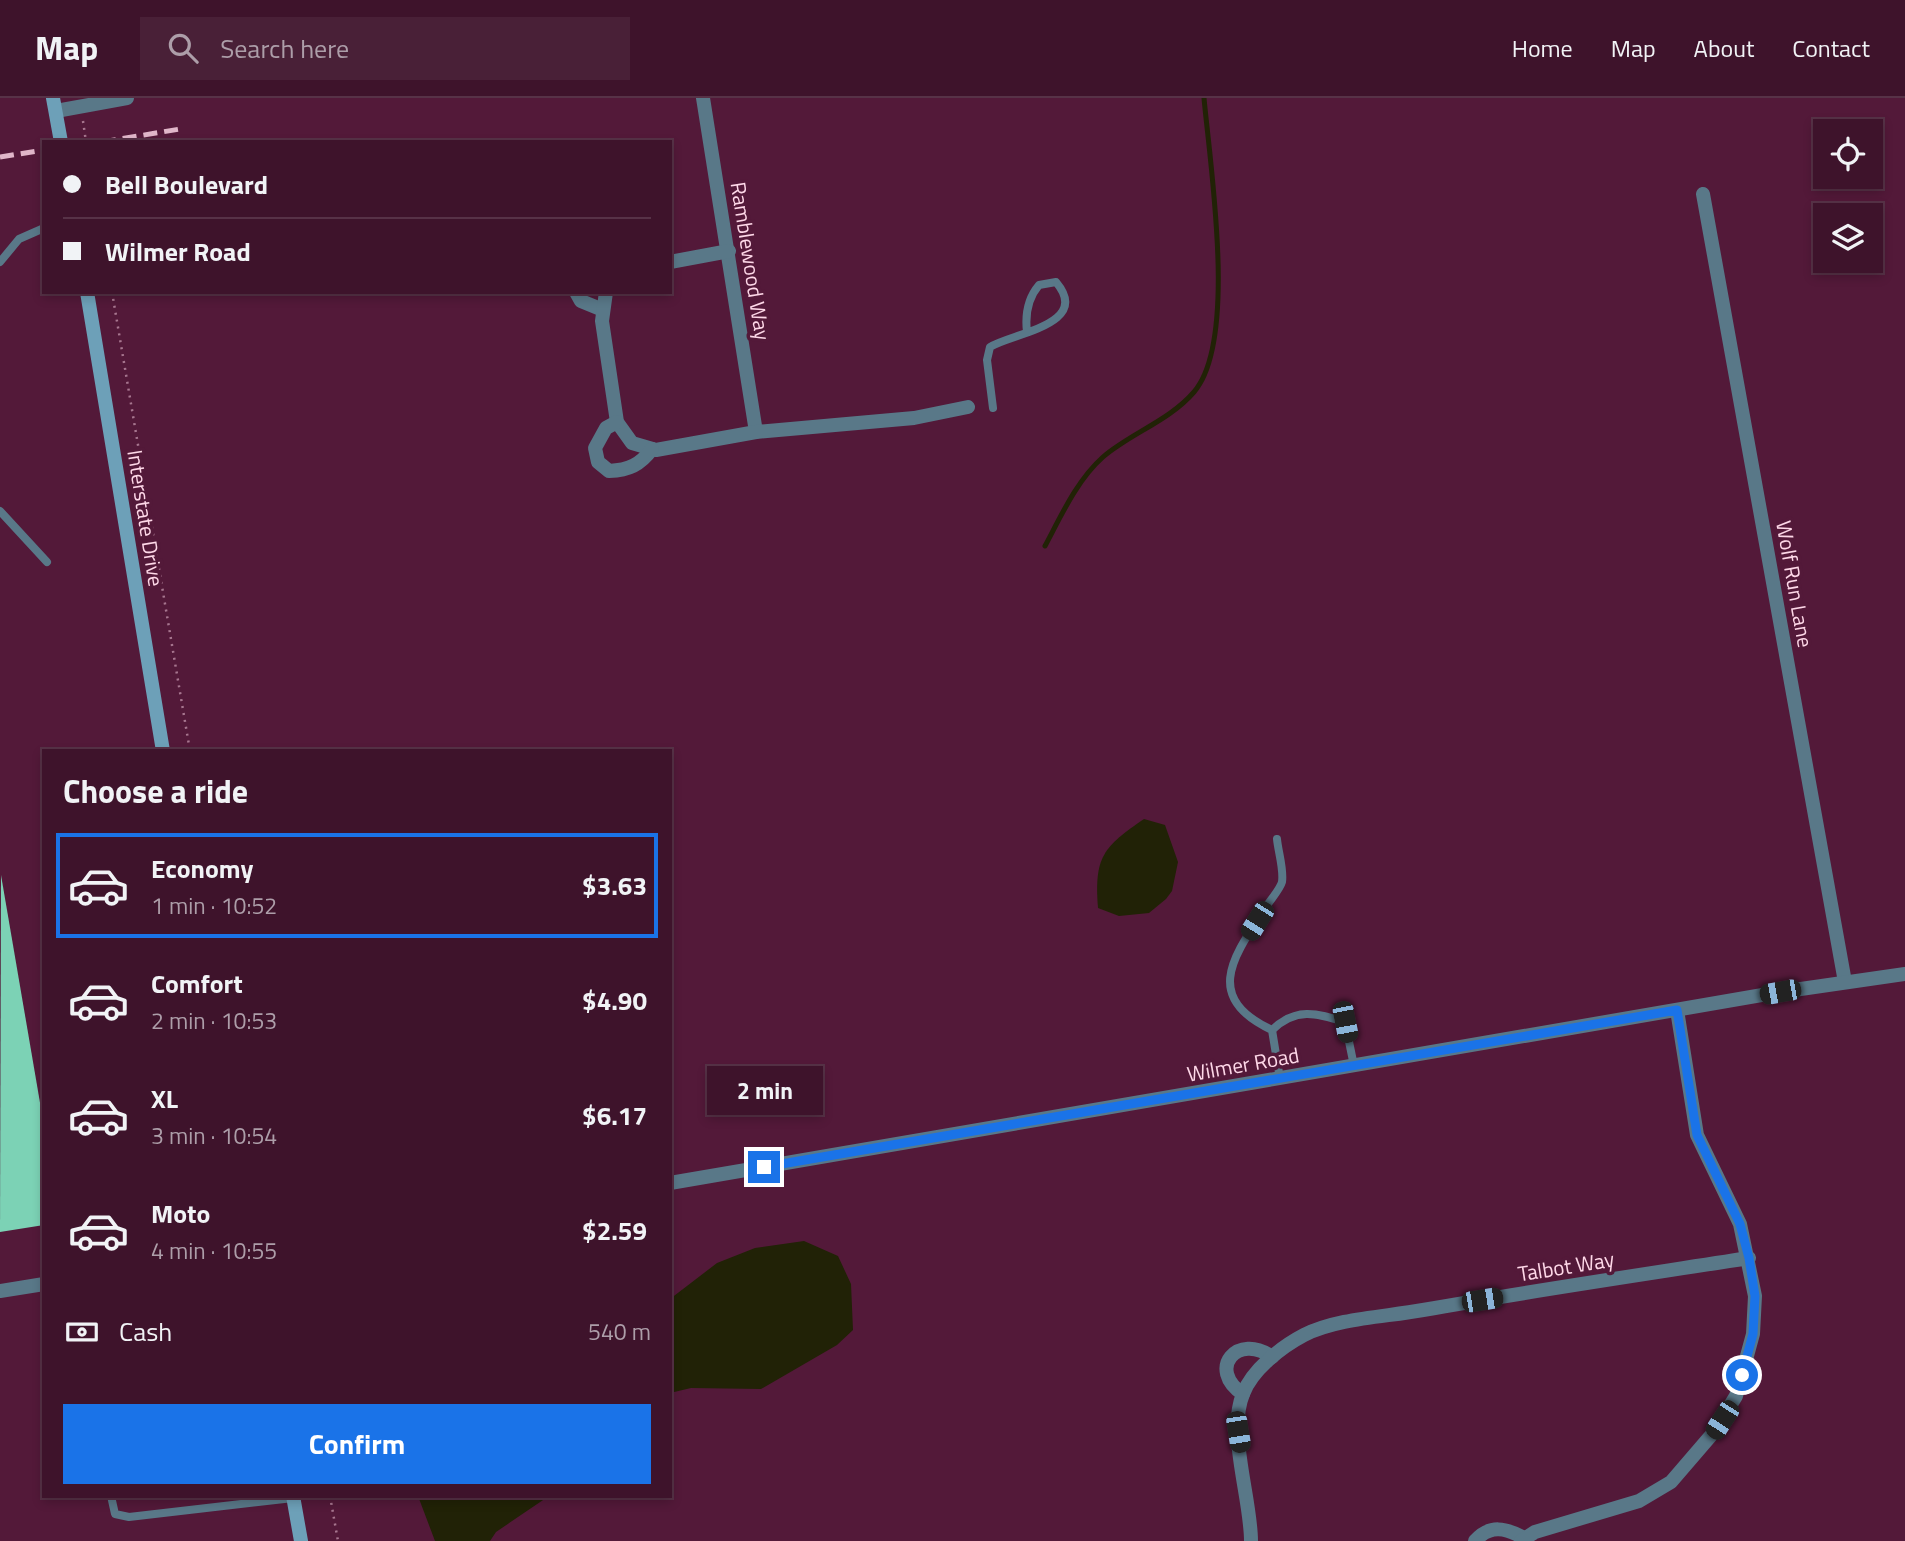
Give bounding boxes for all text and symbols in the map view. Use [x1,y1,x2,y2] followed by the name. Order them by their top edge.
[140,17,630,80] search box
[35,23,98,73] text: Map
[164,29,202,67] icon: search
[220,29,349,68] text: Search here
[1512,30,1573,66] text: Home
[1611,30,1656,66] text: Map
[1694,30,1754,66] text: About
[1792,30,1870,66] text: Contact
[1813,119,1883,273] map controls
[1813,119,1883,189] button: locate
[105,165,268,204] text: Bell Boulevard
[723,179,779,343] street label: Ramblewood Way
[1813,203,1883,273] button: layers
[105,232,251,271] text: Wilmer Road
[119,447,173,589] street label: Interstate Drive
[1768,518,1822,650] street label: Wolf Run Lane
[63,767,248,815] text: Choose a ride
[151,849,253,888] text: Economy
[67,854,130,917] icon: car
[582,866,647,905] text: $3.63
[151,888,277,923] text: 1 min · 10:52
[1237,898,1278,944] car
[151,964,243,1003] text: Comfort
[67,969,130,1032] icon: car
[1758,978,1803,1006] car
[582,981,647,1020] text: $4.90
[1331,999,1360,1045] car
[151,1003,277,1038] text: 2 min · 10:53
[1184,1038,1302,1090] street label: Wilmer Road
[706,1066,822,1114] callout: 2 min
[737,1073,793,1108] text: 2 min
[151,1079,178,1118] text: XL
[67,1084,130,1147] icon: car
[582,1096,647,1135] text: $6.17
[151,1118,277,1153] text: 3 min · 10:54
[748,1151,780,1183] route end
[151,1194,210,1233] text: Moto
[67,1199,130,1262] icon: car
[582,1211,647,1250] text: $2.59
[151,1233,277,1268] text: 4 min · 10:55
[1515,1243,1617,1289] street label: Talbot Way
[1460,1286,1505,1314] car
[119,1312,172,1351] text: Cash
[63,1313,101,1351] icon: cash
[588,1314,651,1349] text: 540 m
[1726,1359,1758,1391] route start
[1702,1397,1743,1443] car
[63,1404,651,1484] button: Confirm
[1225,1410,1252,1454] car

